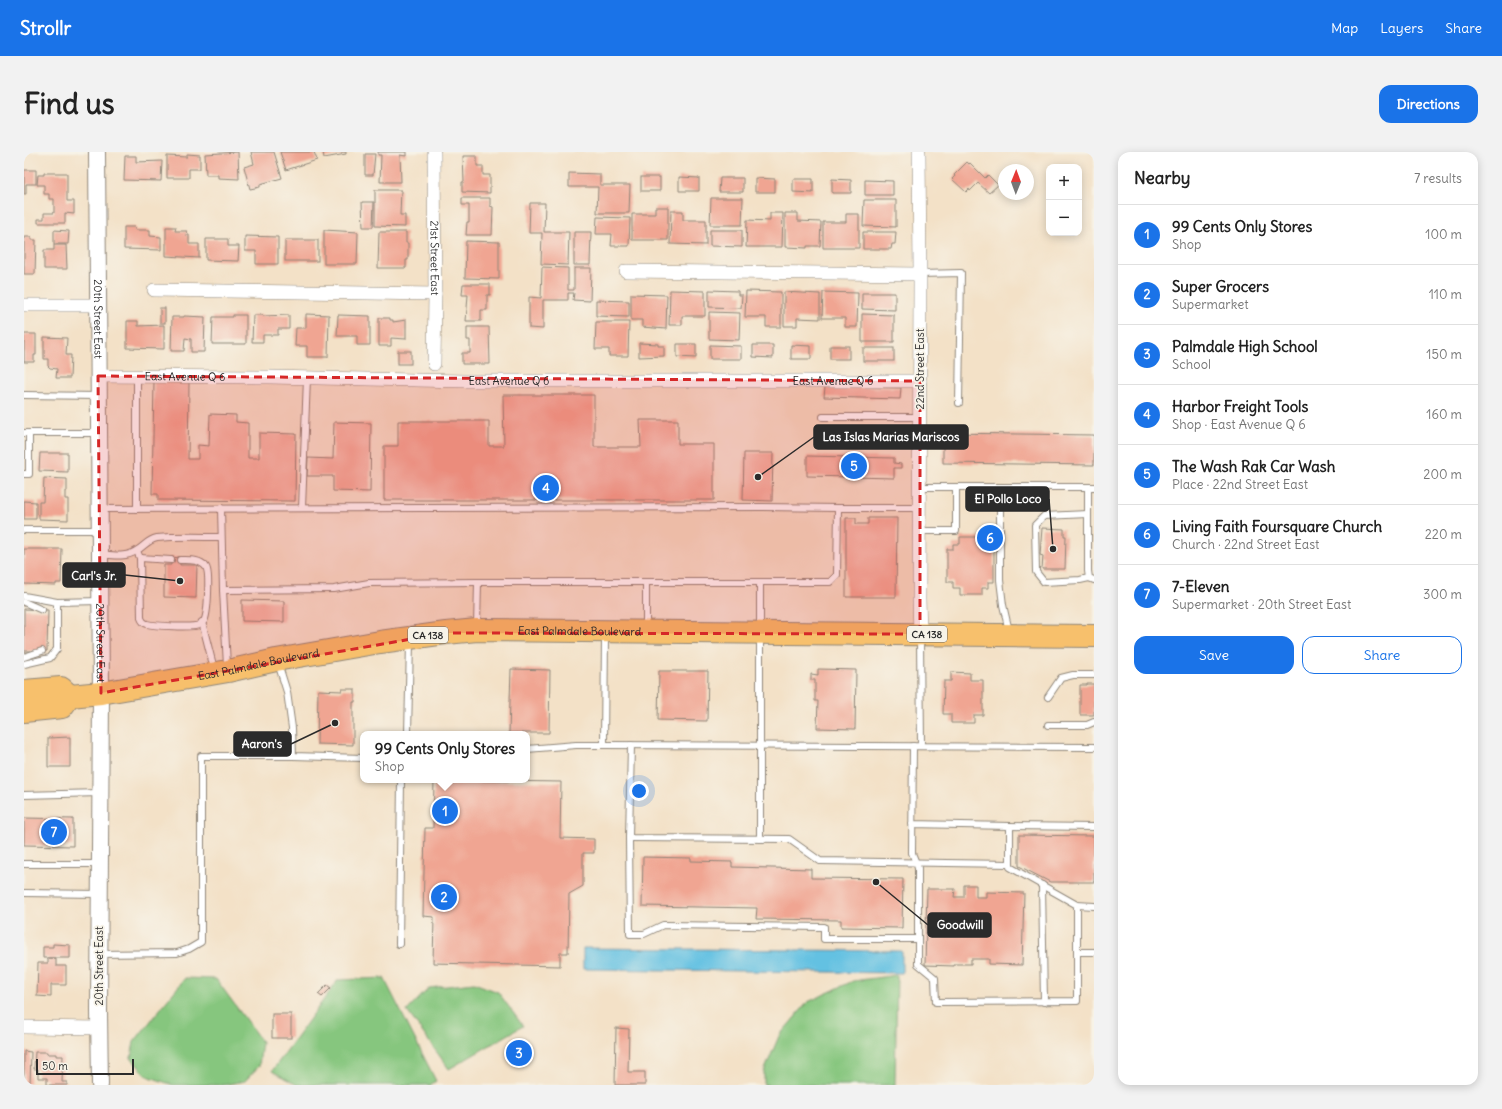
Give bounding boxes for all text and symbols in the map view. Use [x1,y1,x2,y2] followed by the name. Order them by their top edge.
[20,16,71,40] text: Strollr
[1331,19,1358,37] text: Map
[1380,19,1423,37] text: Layers
[1445,19,1482,37] text: Share
[1379,85,1478,123] button: Directions
[24,86,115,122] text: Find us
[998,164,1034,200] north arrow
[1046,164,1082,236] map controls
[1046,164,1082,200] button: +
[1134,167,1190,189] text: Nearby
[1414,170,1462,187] text: 7 results
[1046,200,1082,236] button: −
[1172,217,1312,236] text: 99 Cents Only Stores
[427,220,442,296] street label: 21st Street East
[1144,226,1150,243] text: 1
[1425,226,1462,243] text: 100 m
[1172,236,1201,253] text: Shop
[1172,277,1269,296] text: Super Grocers
[91,279,106,359] street label: 20th Street East
[1143,286,1151,303] text: 2
[1429,286,1462,303] text: 110 m
[1172,296,1249,313] text: Supermarket
[913,328,927,409] street label: 22nd Street East
[1172,337,1318,356] text: Palmdale High School
[1143,346,1151,363] text: 3
[1426,346,1462,363] text: 150 m
[1172,356,1211,373] text: School
[145,369,225,384] street label: East Avenue Q 6
[469,374,549,388] street label: East Avenue Q 6
[793,374,873,388] street label: East Avenue Q 6
[1172,397,1308,416] text: Harbor Freight Tools
[1143,406,1151,423] text: 4
[1426,406,1462,423] text: 160 m
[1172,416,1306,433] text: Shop · East Avenue Q 6
[814,425,968,449] callout: Las Islas Marias Mariscos
[822,429,960,444] text: Las Islas Marias Mariscos
[841,451,867,481] pin: 5
[1172,457,1335,476] text: The Wash Rak Car Wash
[1143,466,1151,483] text: 5
[1423,466,1462,483] text: 200 m
[533,473,559,503] pin: 4
[1172,476,1308,493] text: Place · 22nd Street East
[966,487,1049,511] callout: El Pollo Loco
[974,491,1042,506] text: El Pollo Loco
[1172,517,1382,536] text: Living Faith Foursquare Church
[977,523,1003,553] pin: 6
[1143,526,1151,543] text: 6
[1425,526,1462,543] text: 220 m
[1172,536,1319,553] text: Church · 22nd Street East
[63,563,125,587] callout: Carl's Jr.
[71,568,117,583] text: Carl's Jr.
[1172,577,1230,596] text: 7-Eleven
[1144,586,1150,603] text: 7
[1423,586,1462,603] text: 300 m
[1172,596,1351,613] text: Supermarket · 20th Street East
[93,603,108,683] street label: 20th Street East
[518,623,642,639] street label: East Palmdale Boulevard
[907,626,947,642] road number: CA 138
[408,627,448,643] road number: CA 138
[1134,636,1294,674] button: Save
[1302,636,1462,674] button: Share
[197,646,321,683] street label: East Palmdale Boulevard
[360,731,530,783] popup
[234,732,291,756] callout: Aaron's
[242,736,283,751] text: Aaron's
[375,739,515,758] text: 99 Cents Only Stores
[375,758,404,775] text: Shop
[629,781,649,801] your location
[432,796,458,826] pin: 1
[41,817,67,847] pin: 7
[431,882,457,912] pin: 2
[928,913,991,937] callout: Goodwill
[937,917,984,932] text: Goodwill
[92,926,106,1006] street label: 20th Street East
[506,1038,532,1068] pin: 3
[36,1057,134,1076] scale bar
[42,1059,68,1073] text: 50 m

